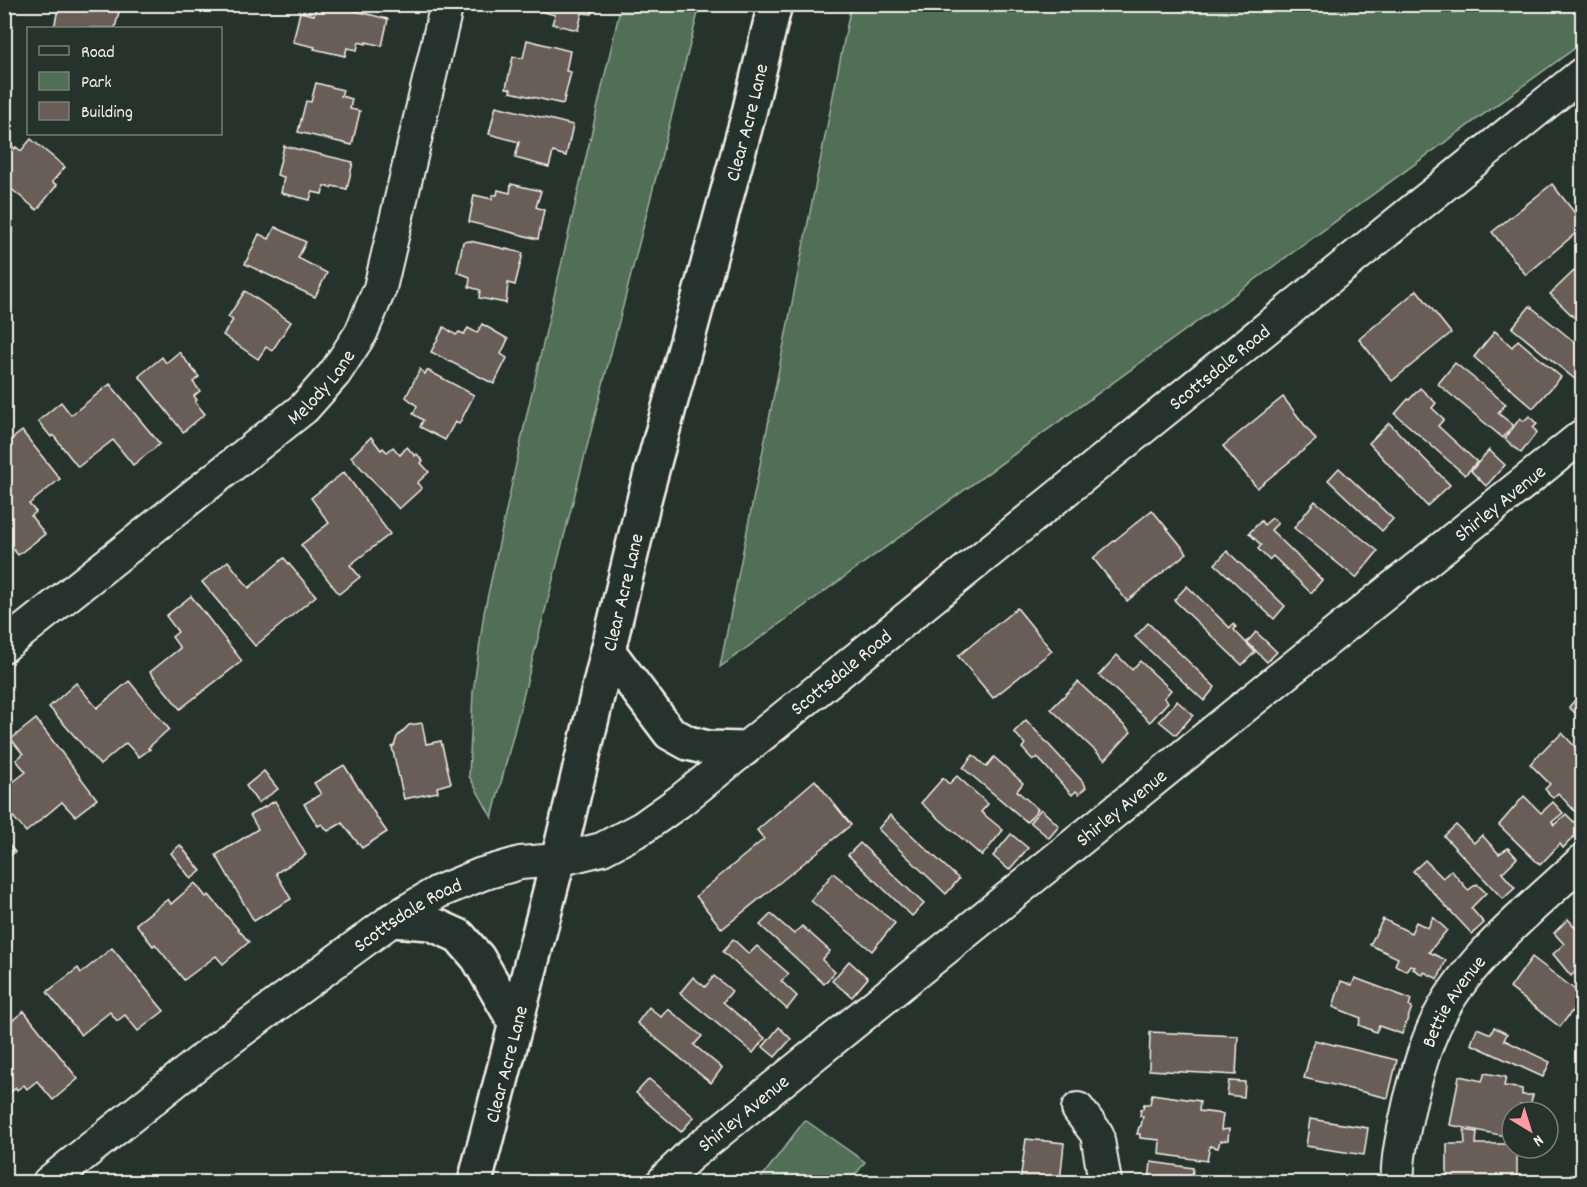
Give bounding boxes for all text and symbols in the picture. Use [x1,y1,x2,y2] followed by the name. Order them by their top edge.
[27,27,222,135] legend
[81,41,115,66] text: Road
[720,61,777,185] street label: Clear Acre Lane
[81,71,112,96] text: Park
[81,101,133,126] text: Building
[1164,319,1278,419] street label: Scottsdale Road
[282,345,364,433] street label: Melody Lane
[1449,459,1553,550] street label: Shirley Avenue
[597,531,653,655] street label: Clear Acre Lane
[786,624,899,724] street label: Scottsdale Road
[1071,764,1174,855] street label: Shirley Avenue
[349,873,467,961] street label: Scottsdale Road
[1416,950,1494,1052] street label: Bettie Avenue
[480,1003,537,1126] street label: Clear Acre Lane
[693,1069,796,1160] street label: Shirley Avenue
[1500,1100,1560,1160] north arrow
[1527,1128,1548,1151] text: N

